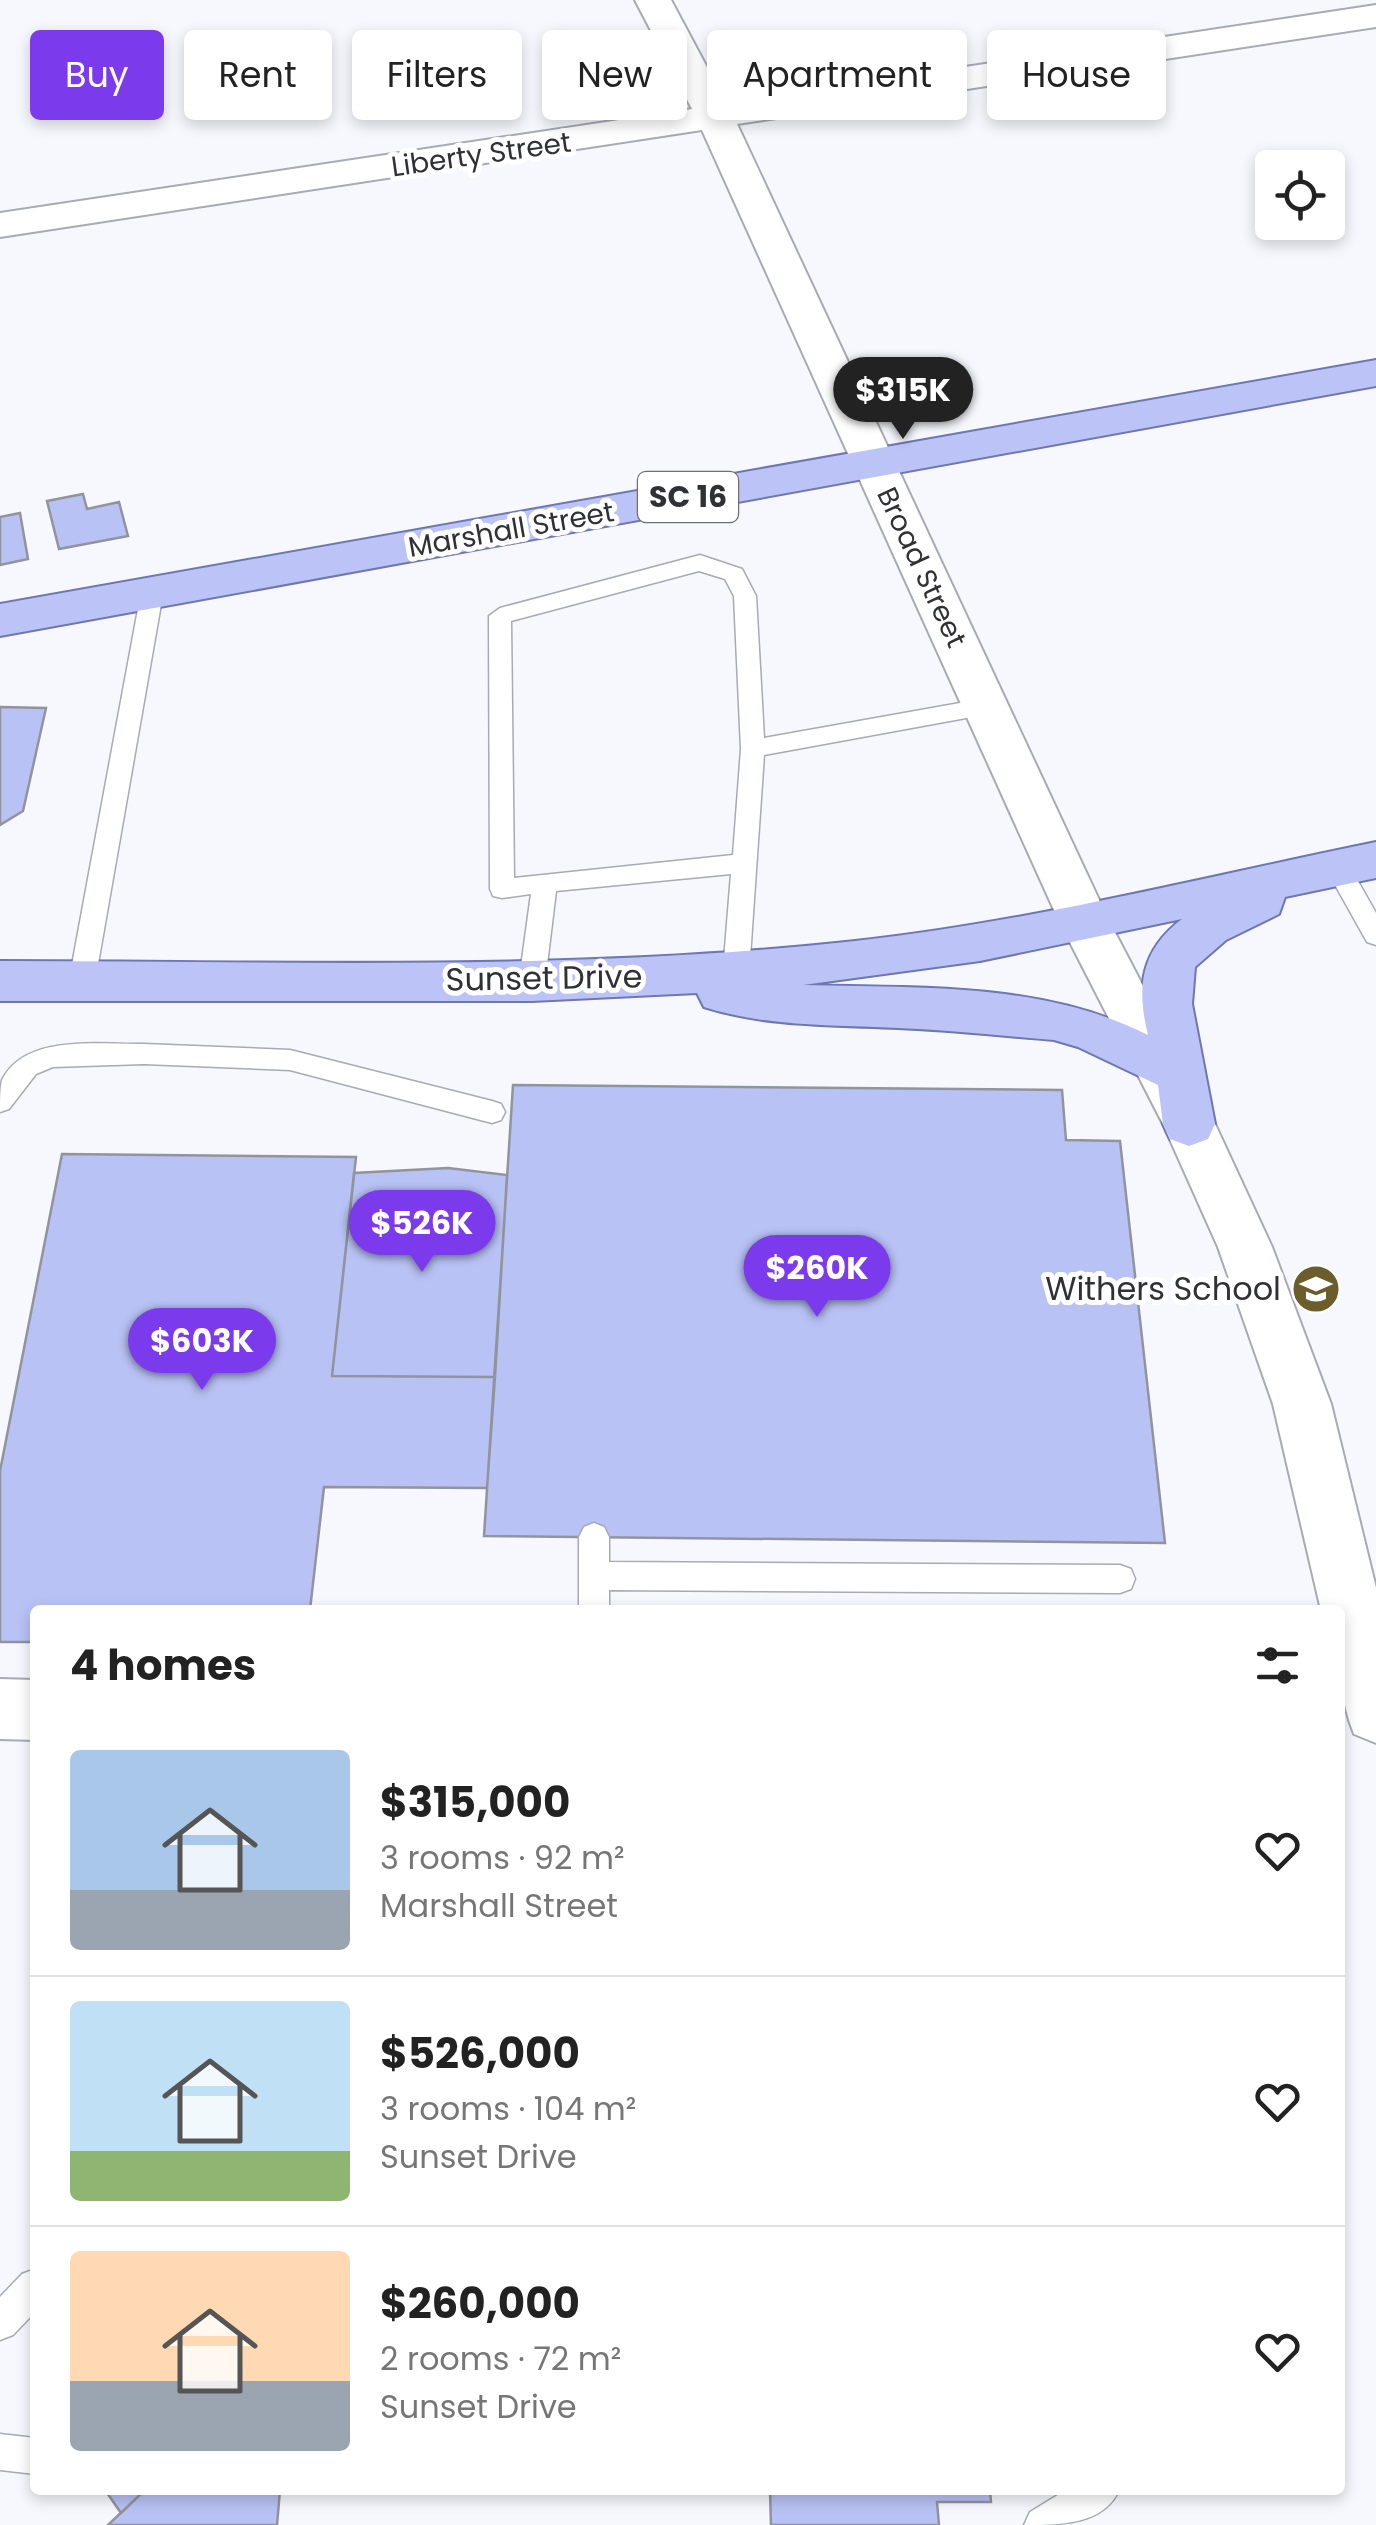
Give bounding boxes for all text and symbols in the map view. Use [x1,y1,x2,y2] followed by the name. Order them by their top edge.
[30,30,164,120] chip: Buy
[184,30,332,120] chip: Rent
[352,30,522,120] chip: Filters
[542,30,687,120] chip: New
[707,30,967,120] chip: Apartment
[987,30,1166,120] chip: House
[389,123,573,186] street label: Liberty Street
[1255,150,1345,240] map controls
[1255,150,1345,240] button: locate
[833,357,973,442] pin: $315K
[855,367,951,412] text: $315K
[638,472,738,522] road number: SC 16
[867,481,976,654] street label: Broad Street
[405,492,617,567] street label: Marshall Street
[445,953,643,1002] street label: Sunset Drive
[352,1190,492,1275] pin: $526K
[371,1200,473,1245] text: $526K
[747,1235,887,1320] pin: $260K
[766,1245,868,1290] text: $260K
[1290,1263,1342,1315] school or university icon: Withers School
[1045,1266,1281,1311] place label: Withers School
[132,1308,272,1393] pin: $603K
[150,1318,254,1363] text: $603K
[70,1636,256,1695] text: 4 homes
[1250,1638,1305,1693] icon: filters
[380,1773,570,1832] text: $315,000
[150,1790,270,1910] icon: home
[1250,1823,1305,1878] icon: heart
[380,1835,624,1880] text: 3 rooms · 92 m²
[380,1883,618,1928] text: Marshall Street
[380,2024,580,2083] text: $526,000
[150,2041,270,2161] icon: home
[1250,2074,1305,2129] icon: heart
[380,2086,636,2131] text: 3 rooms · 104 m²
[380,2134,577,2179] text: Sunset Drive
[380,2274,580,2333] text: $260,000
[150,2291,270,2411] icon: home
[1250,2324,1305,2379] icon: heart
[380,2336,621,2381] text: 2 rooms · 72 m²
[380,2384,577,2429] text: Sunset Drive

